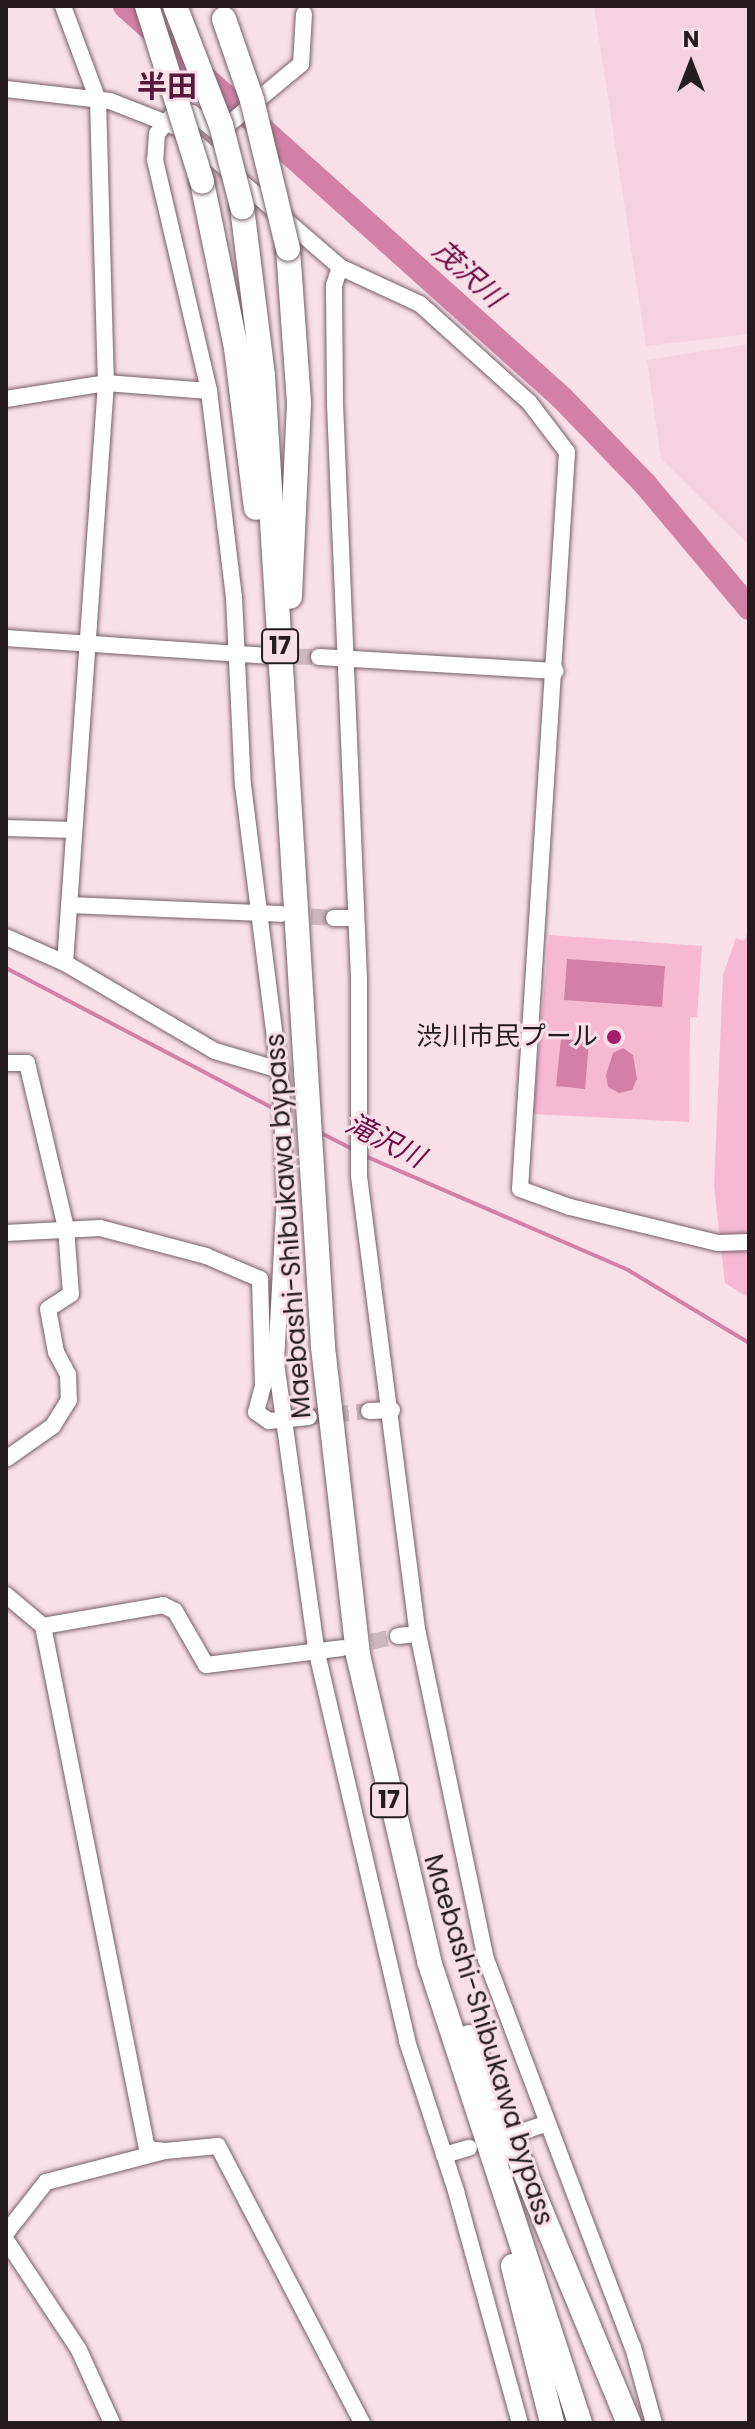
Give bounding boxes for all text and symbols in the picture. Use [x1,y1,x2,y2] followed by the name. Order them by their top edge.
[651,24,731,104] north arrow
[683,24,699,55] text: N
[137,69,197,105] district label: 半田
[426,233,510,315] water label: 茂沢川
[260,626,300,666] road number: 17
[416,1021,598,1053] place label: 渋川市民プール
[605,1028,623,1046] marker: 渋川市民プール
[260,1032,318,1420] street label: Maebashi-Shibukawa bypass
[340,1107,430,1175] water label: 滝沢川
[369,1780,409,1820] road number: 17
[417,1851,559,2229] street label: Maebashi-Shibukawa bypass

